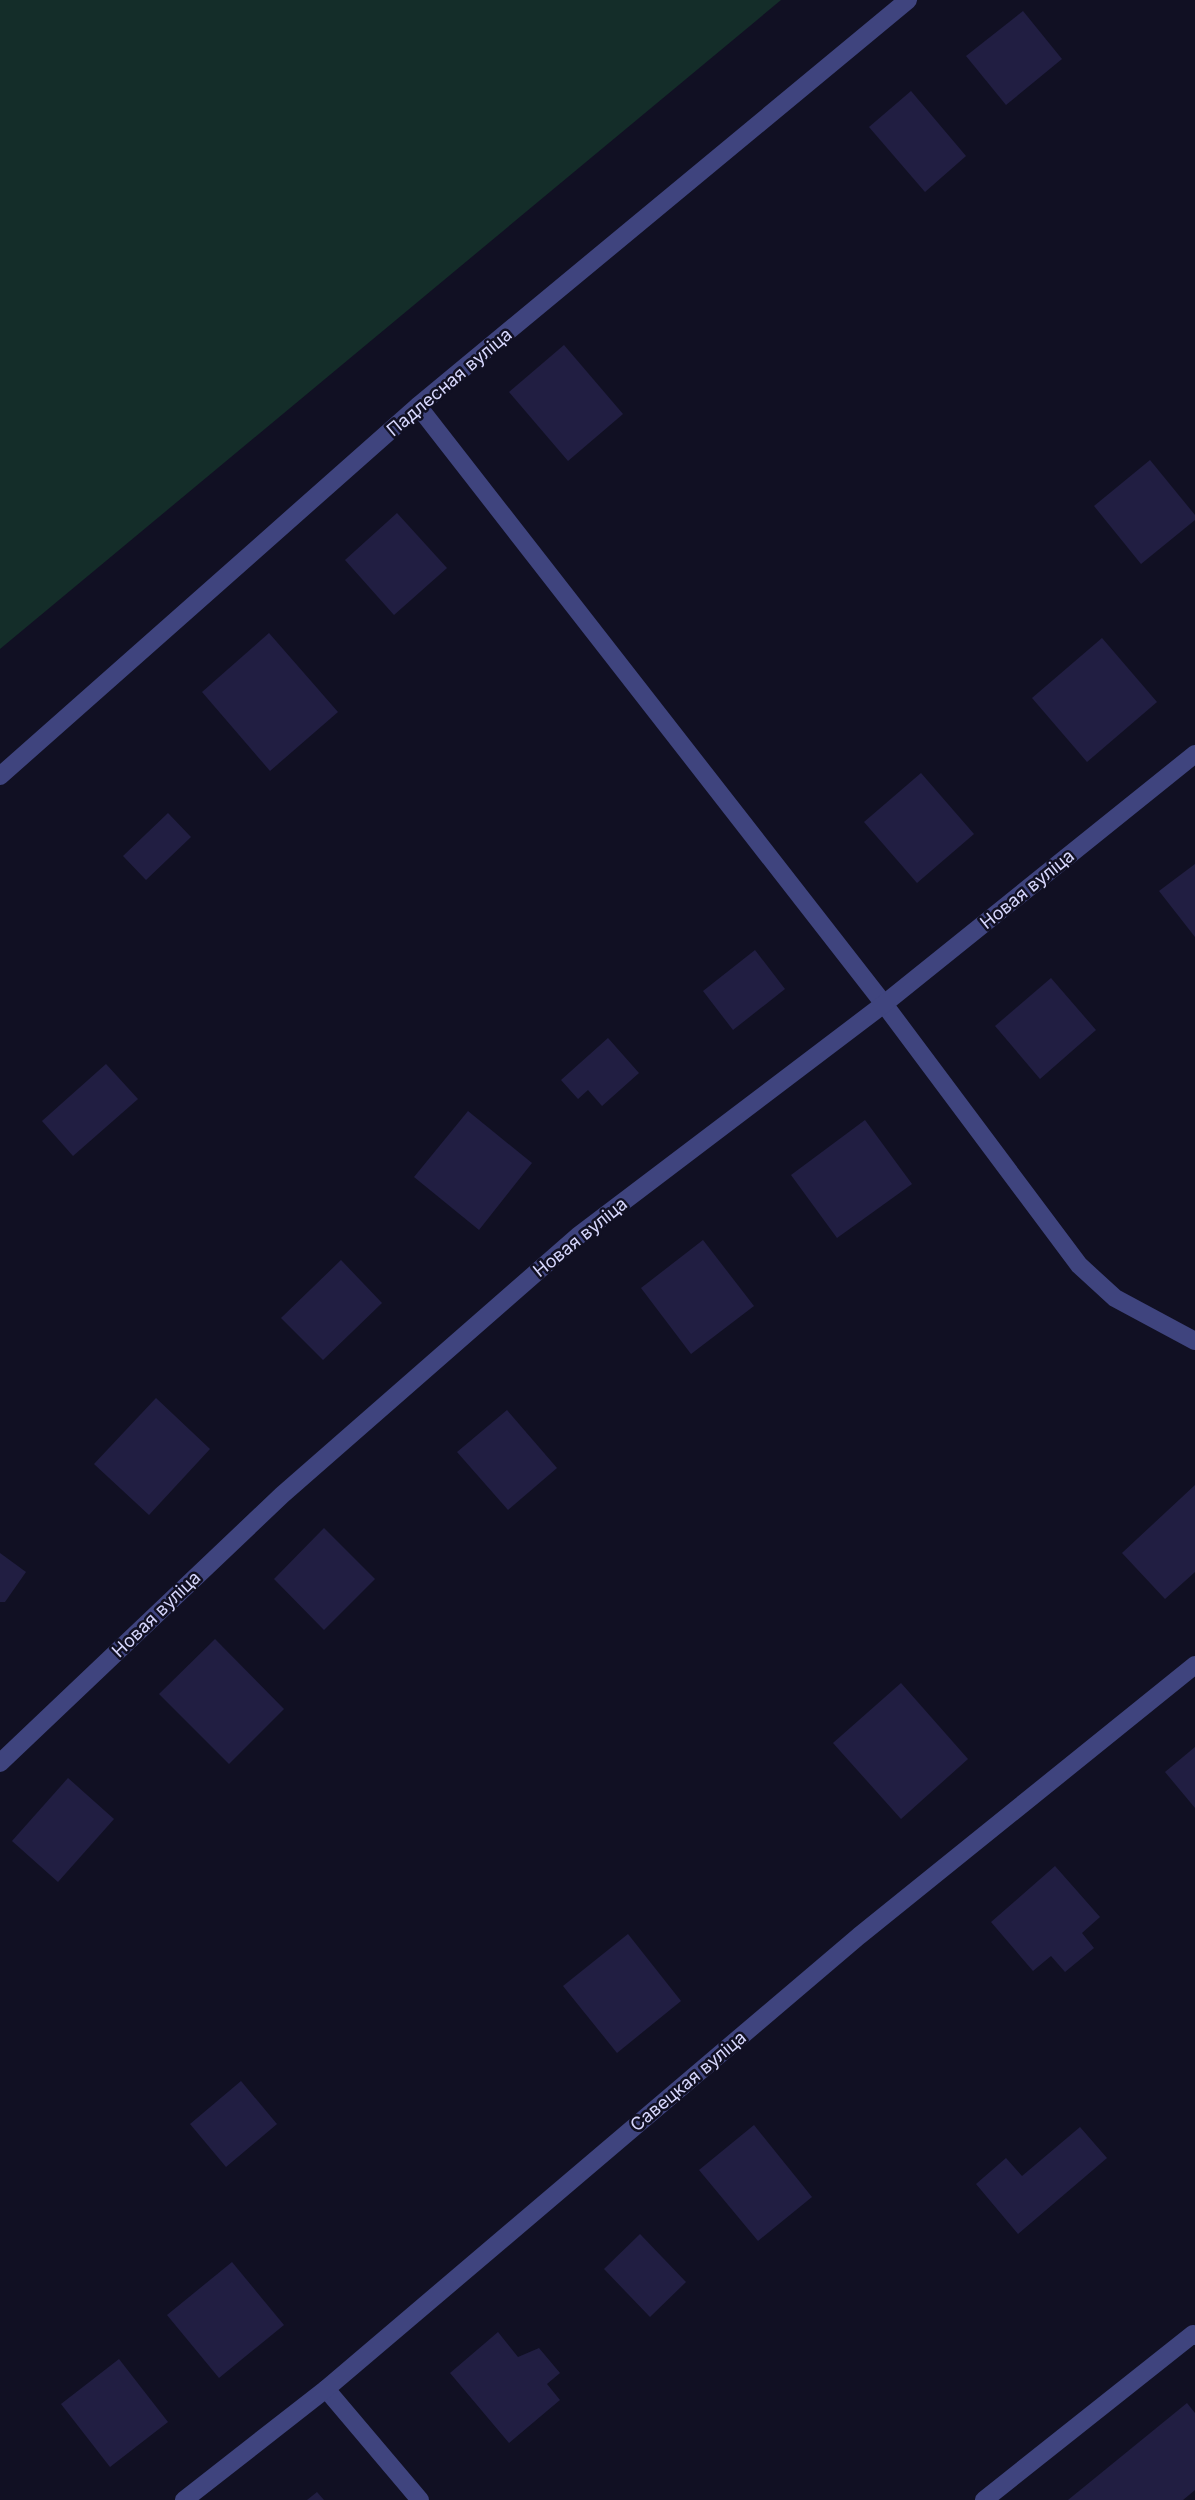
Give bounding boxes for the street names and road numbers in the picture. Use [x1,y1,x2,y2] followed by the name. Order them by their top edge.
[382,324,516,440] street label: Падлесная вуліца
[976,845,1078,933] street label: Новая вуліца
[529,1193,631,1281] street label: Новая вуліца
[108,1567,204,1661] street label: Новая вуліца
[626,2026,750,2136] street label: Савецкая вуліца

